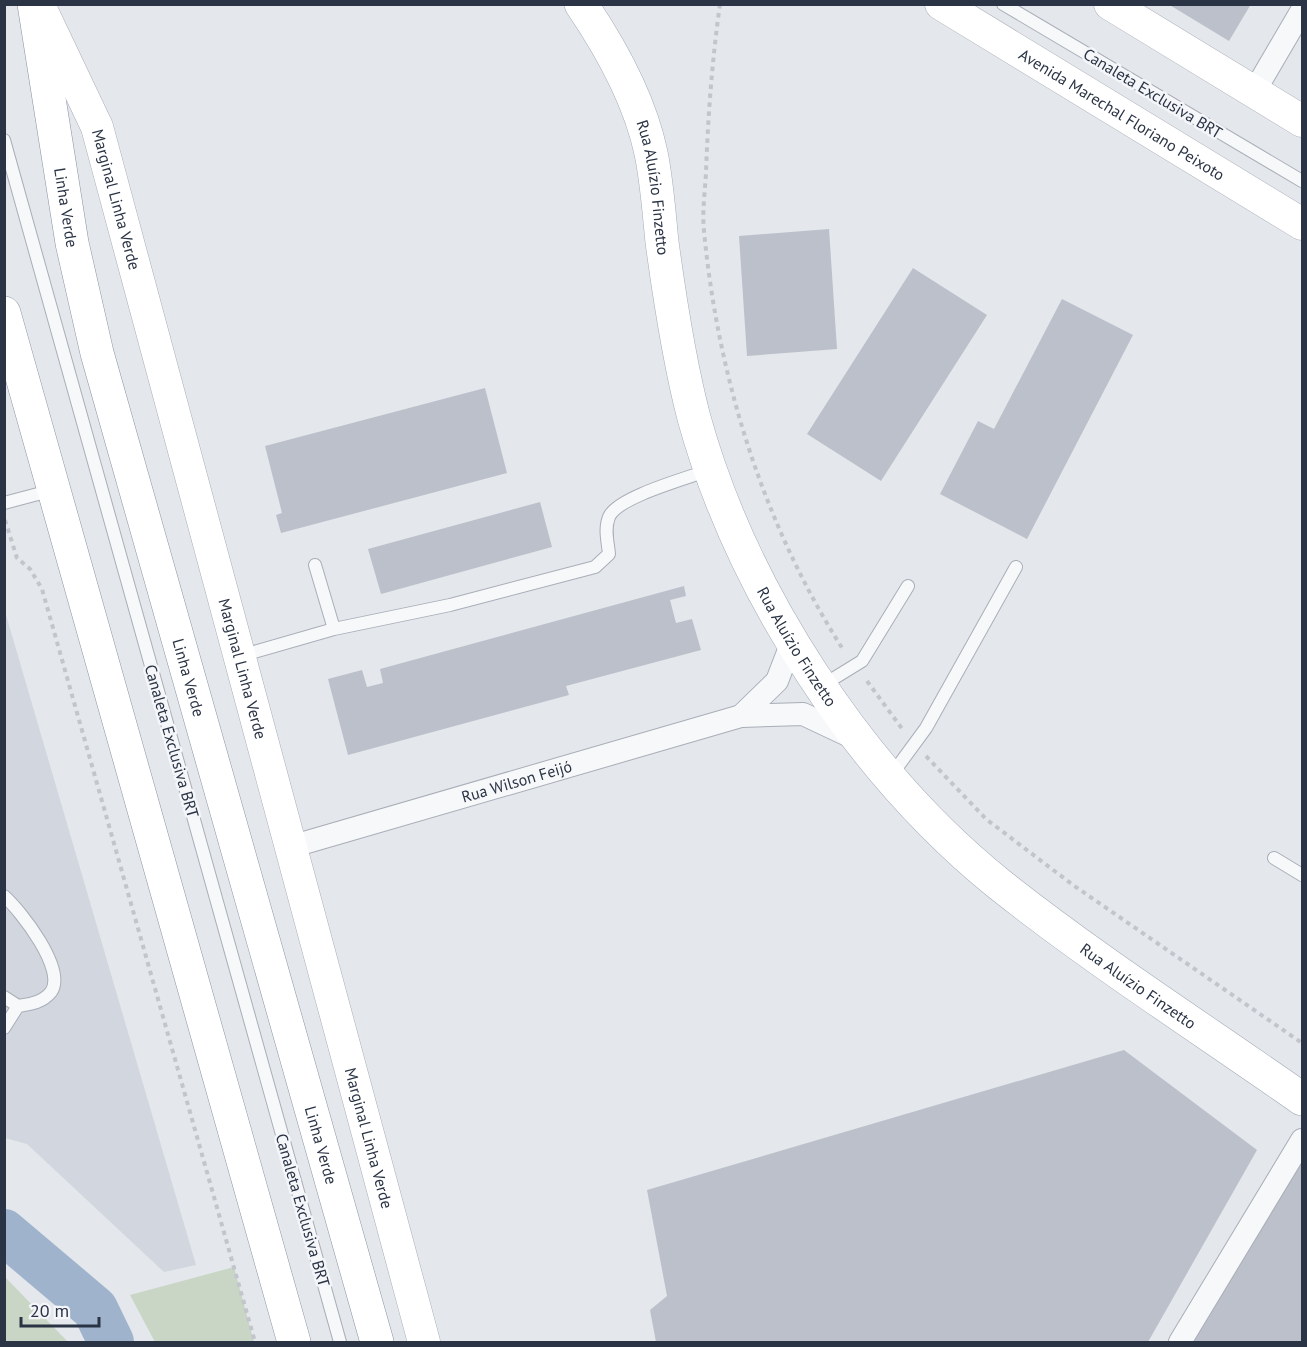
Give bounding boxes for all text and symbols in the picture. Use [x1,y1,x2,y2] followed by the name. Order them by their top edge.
[1016,44,1229,185] street label: Avenida Marechal Floriano Peixoto
[1080,44,1226,142] street label: Canaleta Exclusiva BRT
[632,117,674,256] street label: Rua Aluízio Finzetto
[88,127,145,272] street label: Marginal Linha Verde
[50,166,83,249] street label: Linha Verde
[753,583,841,710] street label: Rua Aluízio Finzetto
[214,596,271,741] street label: Marginal Linha Verde
[168,636,209,719] street label: Linha Verde
[141,662,204,820] street label: Canaleta Exclusiva BRT
[459,756,574,807] street label: Rua Wilson Feijó
[1076,939,1200,1033] street label: Rua Aluízio Finzetto
[341,1065,398,1211] street label: Marginal Linha Verde
[301,1104,342,1186] street label: Linha Verde
[272,1131,335,1289] street label: Canaleta Exclusiva BRT
[21,1290,99,1328] scale bar
[30,1299,69,1322] text: 20 m

